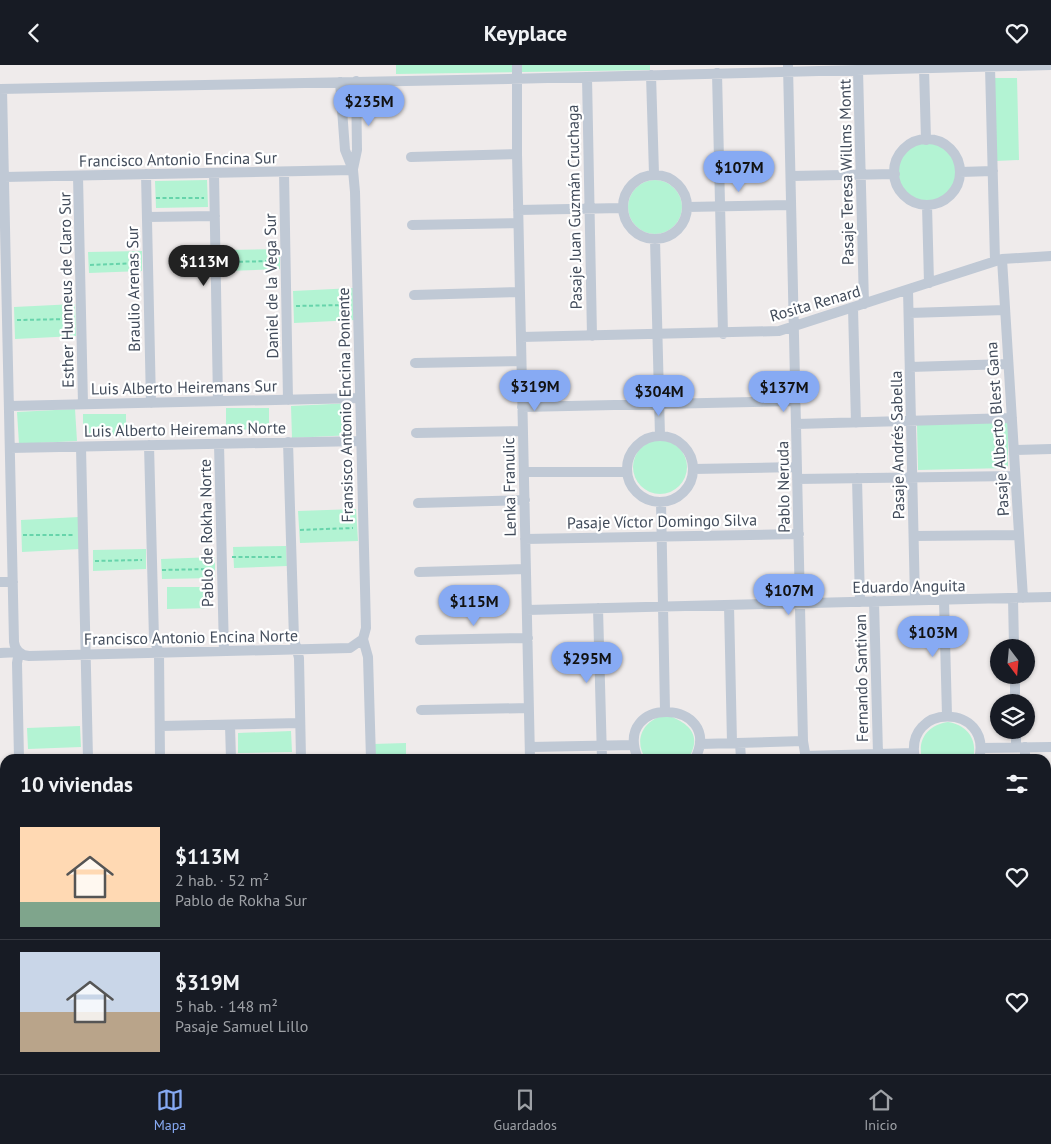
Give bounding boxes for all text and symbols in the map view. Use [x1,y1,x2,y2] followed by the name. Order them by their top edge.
[20,19,48,47] icon: back
[484,19,567,47] text: Keyplace
[1003,19,1031,47] icon: heart
[834,78,858,265] street label: Pasaje Teresa Willms Montt
[334,85,404,127] pin: $235M
[344,91,394,111] text: $235M
[562,104,586,310] street label: Pasaje Juan Guzmán Cruchaga
[79,147,278,171] street label: Francisco Antonio Encina Sur
[704,151,774,193] pin: $107M
[714,157,764,177] text: $107M
[54,192,78,388] street label: Esther Hunneus de Claro Sur
[260,213,282,359] street label: Daniel de la Vega Sur
[122,225,144,352] street label: Braulio Arenas Sur
[169,245,239,287] pin: $113M
[179,251,229,271] text: $113M
[767,280,863,326] street label: Rosita Renard
[333,287,357,523] street label: Fransisco Antonio Encina Poniente
[981,341,1013,517] street label: Pasaje Alberto Blest Gana
[500,369,570,412] pin: $319M
[886,370,908,520] street label: Pasaje Andrés Sabella
[749,371,819,413] pin: $137M
[91,375,278,399] street label: Luis Alberto Heiremans Sur
[624,375,694,417] pin: $304M
[510,376,560,396] text: $319M
[759,377,809,397] text: $137M
[634,381,684,401] text: $304M
[84,417,286,441] street label: Luis Alberto Heiremans Norte
[498,437,520,537] street label: Lenka Franulic
[772,441,794,533] street label: Pablo Neruda
[195,459,217,607] street label: Pablo de Rokha Norte
[567,509,757,533] street label: Pasaje Víctor Domingo Silva
[754,573,824,616] pin: $107M
[852,575,966,597] street label: Eduardo Anguita
[764,580,814,600] text: $107M
[439,585,509,627] pin: $115M
[449,591,499,611] text: $115M
[850,614,872,742] street label: Fernando Santivan
[898,615,968,658] pin: $103M
[908,622,958,642] text: $103M
[84,625,298,649] street label: Francisco Antonio Encina Norte
[990,639,1035,684] north arrow
[990,639,1035,739] map controls
[552,641,622,684] pin: $295M
[562,648,612,668] text: $295M
[990,694,1035,739] button: layers
[1003,770,1031,798] icon: filters
[20,771,133,798] text: 10 viviendas
[175,843,239,870] text: $113M
[60,847,120,907] icon: home
[1003,863,1031,891] icon: heart
[175,870,269,890] text: 2 hab. · 52 m²
[175,890,307,910] text: Pablo de Rokha Sur
[175,969,239,996] text: $319M
[60,972,120,1032] icon: home
[1003,988,1031,1016] icon: heart
[175,996,278,1016] text: 5 hab. · 148 m²
[175,1016,308,1036] text: Pasaje Samuel Lillo
[154,1086,186,1134] tab: Mapa
[494,1086,557,1134] tab: Guardados
[864,1086,897,1134] tab: Inicio

